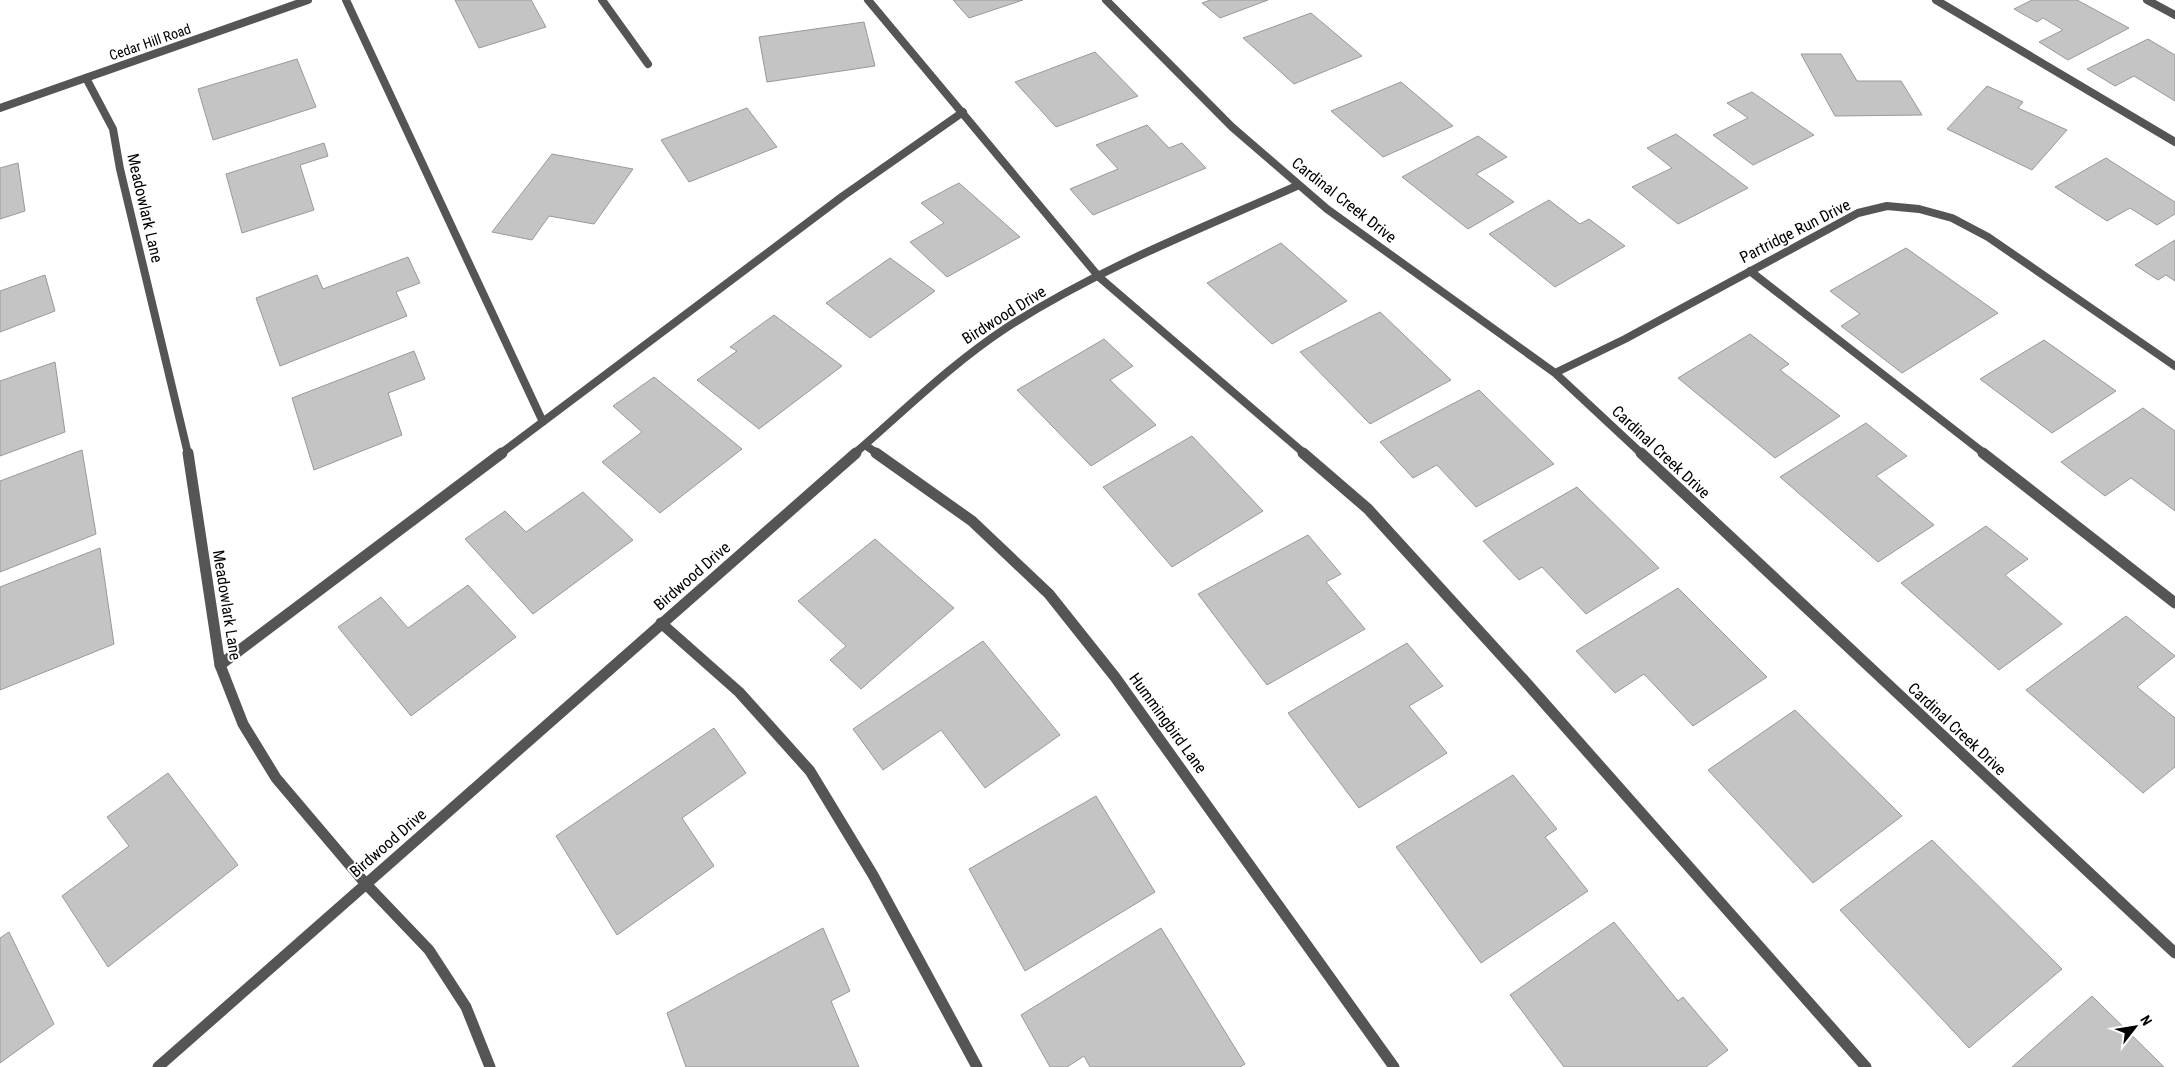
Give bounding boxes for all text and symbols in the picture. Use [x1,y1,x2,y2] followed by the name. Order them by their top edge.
[107,21,193,63] street label: Cedar Hill Road
[123,152,167,264] street label: Meadowlark Lane
[1288,153,1400,247] street label: Cardinal Creek Drive
[1737,195,1853,267] street label: Partridge Run Drive
[959,282,1049,348] street label: Birdwood Drive
[1608,402,1714,502] street label: Cardinal Creek Drive
[650,538,734,614] street label: Birdwood Drive
[209,549,245,661] street label: Meadowlark Lane
[1125,669,1211,777] street label: Hummingbird Lane
[1904,679,2010,779] street label: Cardinal Creek Drive
[346,805,430,881] street label: Birdwood Drive
[2110,1002,2160,1052] north arrow
[2137,1013,2155,1028] text: N

